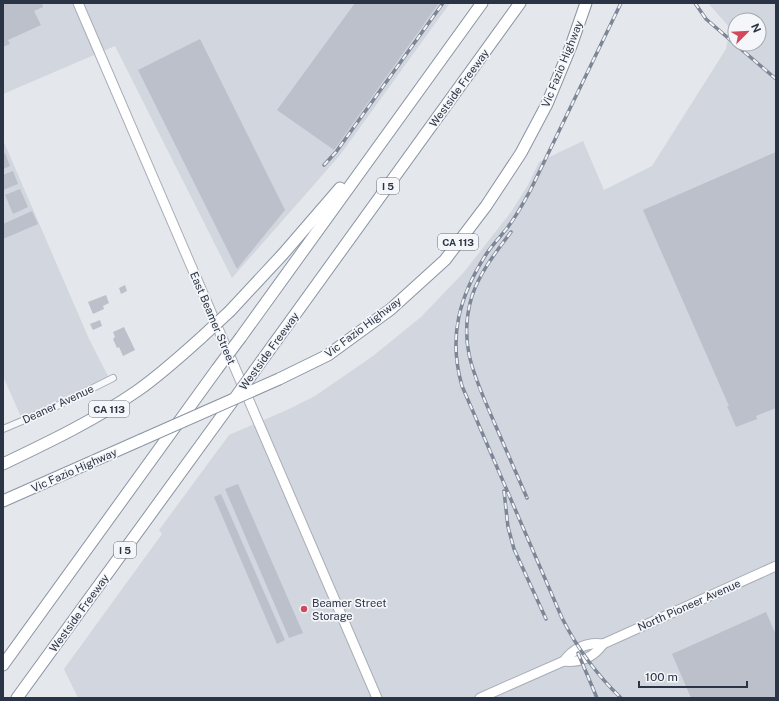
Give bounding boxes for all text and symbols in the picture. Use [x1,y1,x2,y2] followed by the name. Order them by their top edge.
[727,12,767,52] north arrow
[539,19,585,109] street label: Vic Fazio Highway
[749,22,763,34] text: N
[427,47,491,129] street label: Westside Freeway
[377,178,399,194] road number: I 5
[438,234,478,250] road number: CA 113
[188,270,238,366] street label: East Beamer Street
[322,294,404,360] street label: Vic Fazio Highway
[237,310,301,392] street label: Westside Freeway
[20,382,96,426] street label: Deaner Avenue
[89,401,129,417] road number: CA 113
[29,446,119,494] street label: Vic Fazio Highway
[114,542,136,558] road number: I 5
[47,572,111,654] street label: Westside Freeway
[636,577,742,633] street label: North Pioneer Avenue
[312,597,387,622] place label: Beamer Street Storage
[299,604,309,614] marker: Beamer Street Storage
[639,663,747,689] scale bar
[645,670,678,684] text: 100 m

